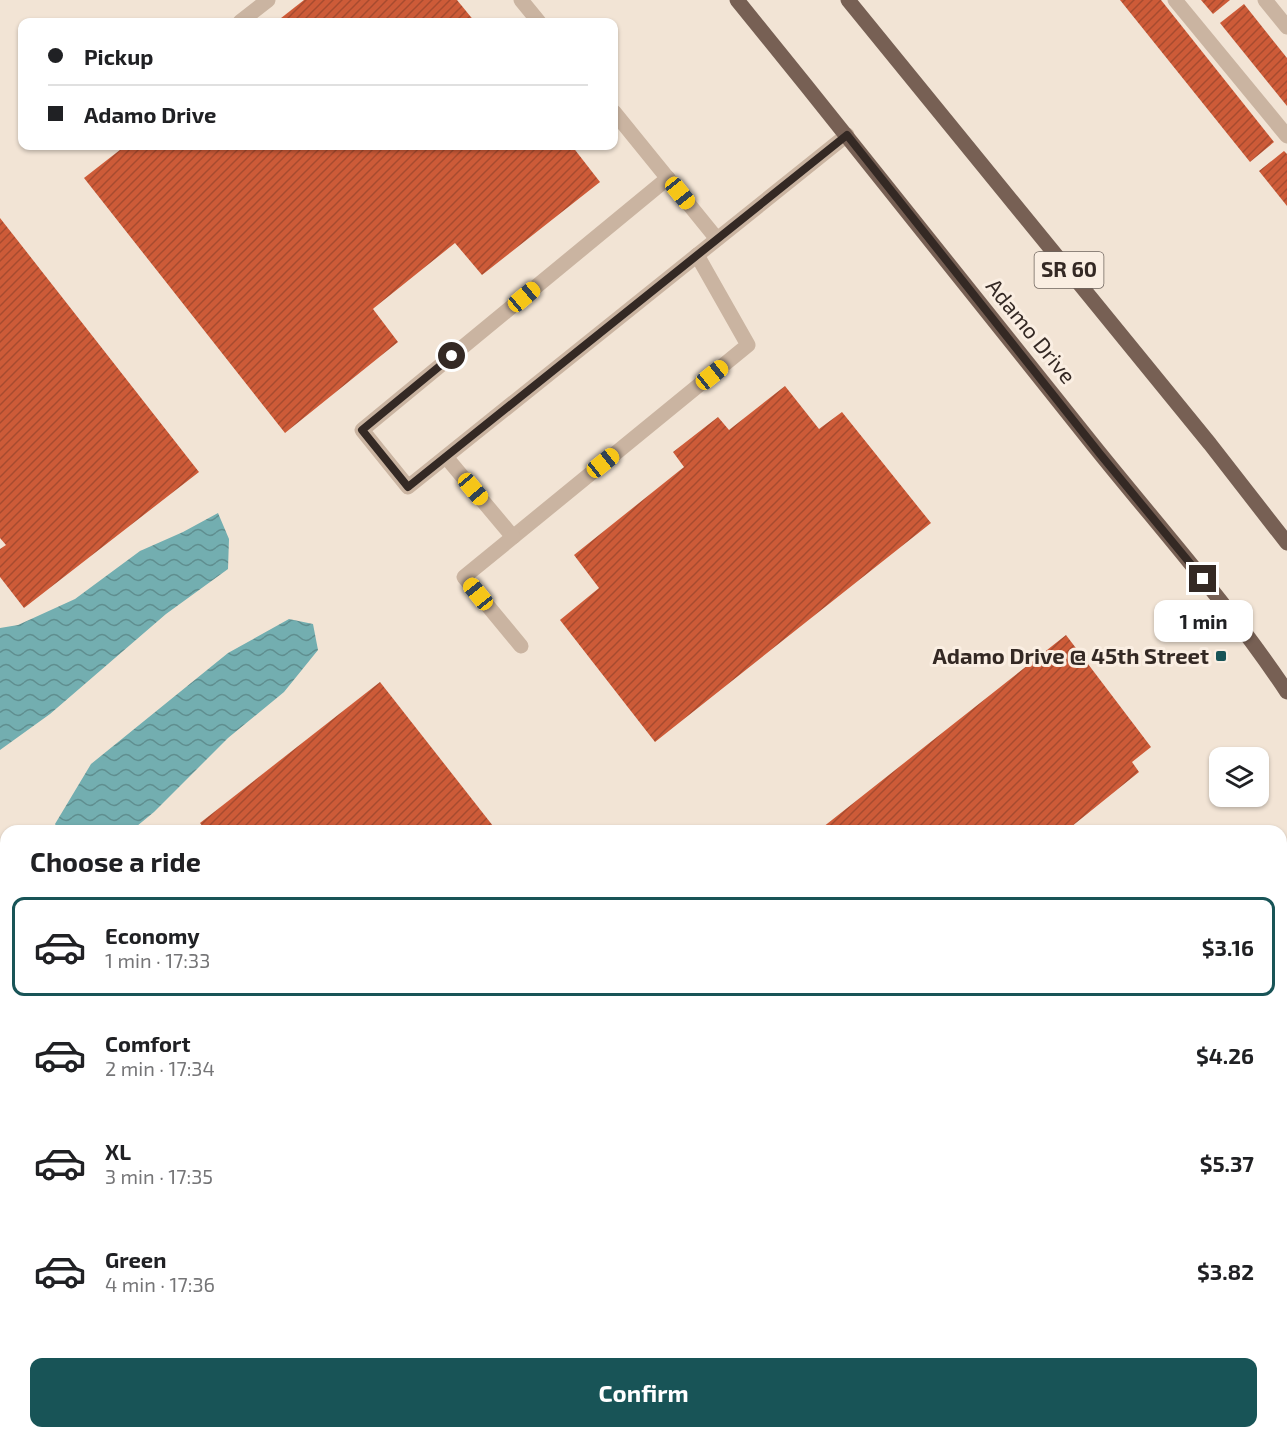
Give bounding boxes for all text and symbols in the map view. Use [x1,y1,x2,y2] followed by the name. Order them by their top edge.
[84,43,153,69] text: Pickup
[84,101,216,127] text: Adamo Drive
[662,173,698,213] car
[1034,252,1104,288] road number: SR 60
[982,273,1082,388] street label: Adamo Drive
[504,279,544,315] car
[438,342,465,369] route start
[692,357,732,393] car
[583,445,623,481] car
[455,469,491,509] car
[1189,565,1216,592] route end
[460,574,496,614] car
[1154,600,1252,642] callout: 1 min
[1179,609,1228,633] text: 1 min
[932,642,1209,668] place label: Adamo Drive @ 45th Street
[1214,649,1228,663] marker: Adamo Drive @ 45th Street
[1209,747,1269,807] map controls
[1209,747,1269,807] button: layers
[30,845,201,877] text: Choose a ride
[33,920,87,974] icon: car
[105,922,200,948] text: Economy
[1202,934,1254,960] text: $3.16
[105,948,210,972] text: 1 min · 17:33
[33,1028,87,1082] icon: car
[105,1030,190,1056] text: Comfort
[1196,1042,1254,1068] text: $4.26
[105,1056,215,1080] text: 2 min · 17:34
[33,1136,87,1190] icon: car
[105,1138,131,1164] text: XL
[1200,1150,1254,1176] text: $5.37
[105,1164,213,1188] text: 3 min · 17:35
[33,1244,87,1298] icon: car
[105,1246,167,1272] text: Green
[1197,1258,1254,1284] text: $3.82
[105,1272,215,1296] text: 4 min · 17:36
[30,1358,1257,1427] button: Confirm

